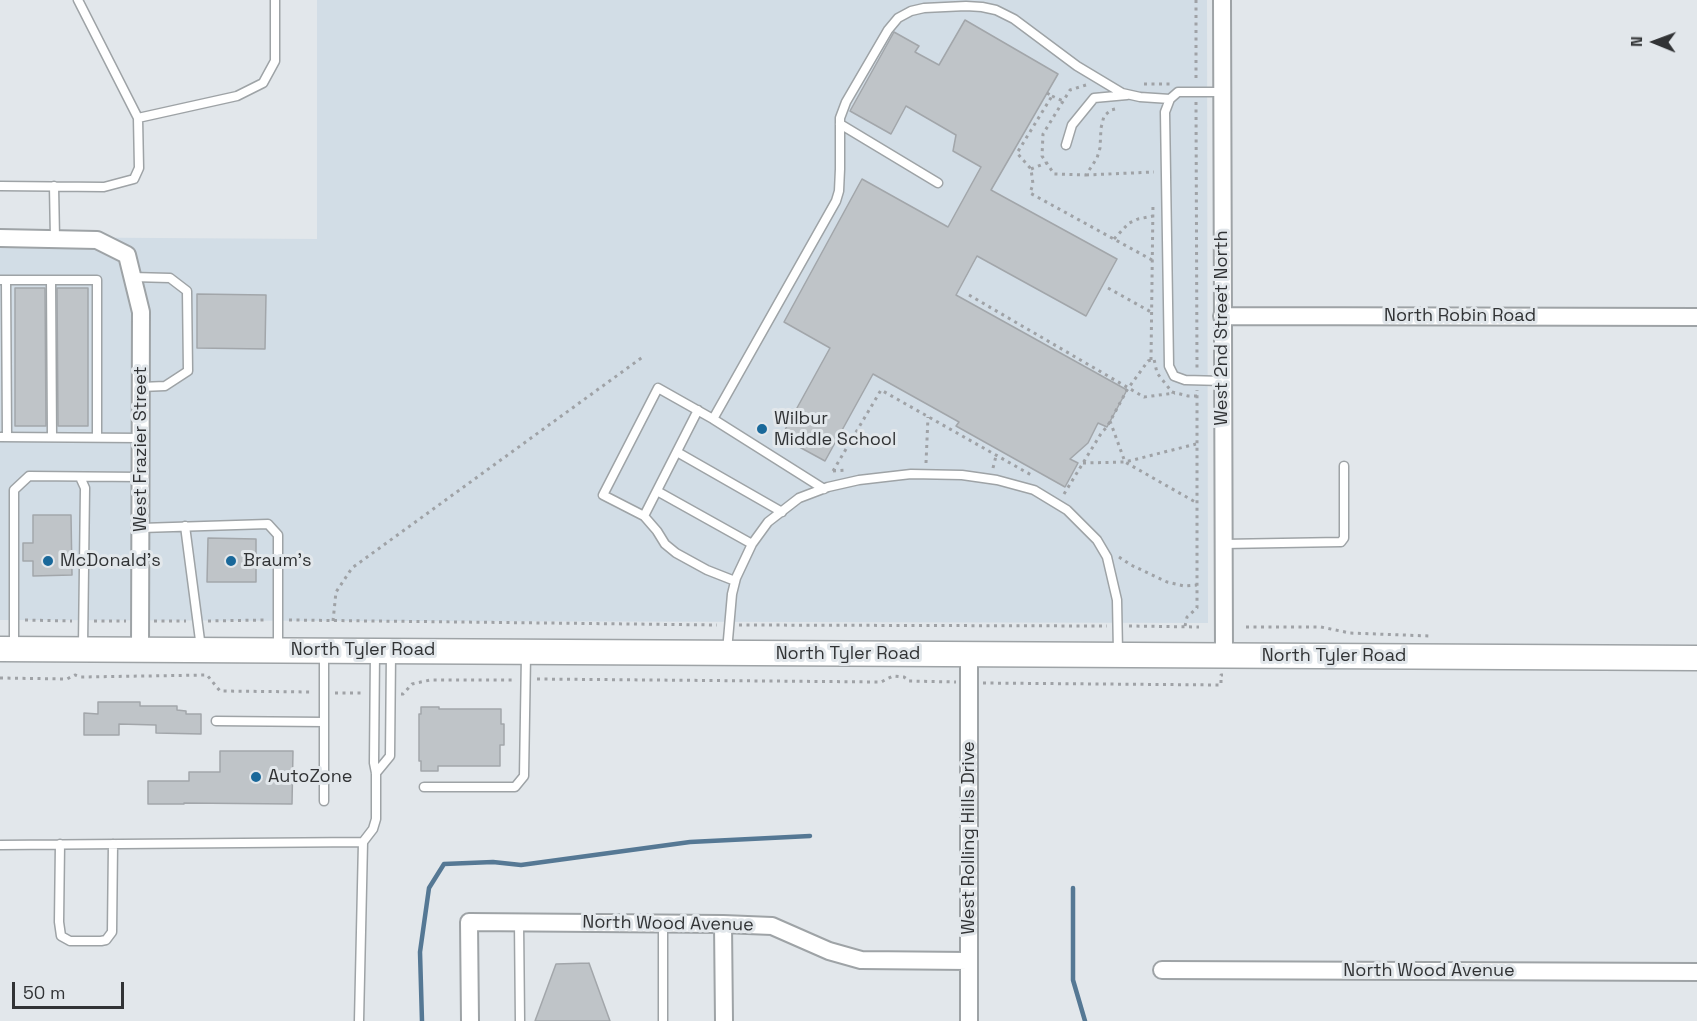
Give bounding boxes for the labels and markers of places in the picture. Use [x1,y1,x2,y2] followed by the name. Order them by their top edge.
[774,408,896,450] place label: Wilbur Middle School
[755,422,769,436] marker: Wilbur Middle School
[60,550,161,572] place label: McDonald's
[243,550,311,572] place label: Braum's
[41,554,55,568] marker: McDonald's
[224,554,238,568] marker: Braum's
[268,766,352,788] place label: AutoZone
[249,770,263,784] marker: AutoZone

